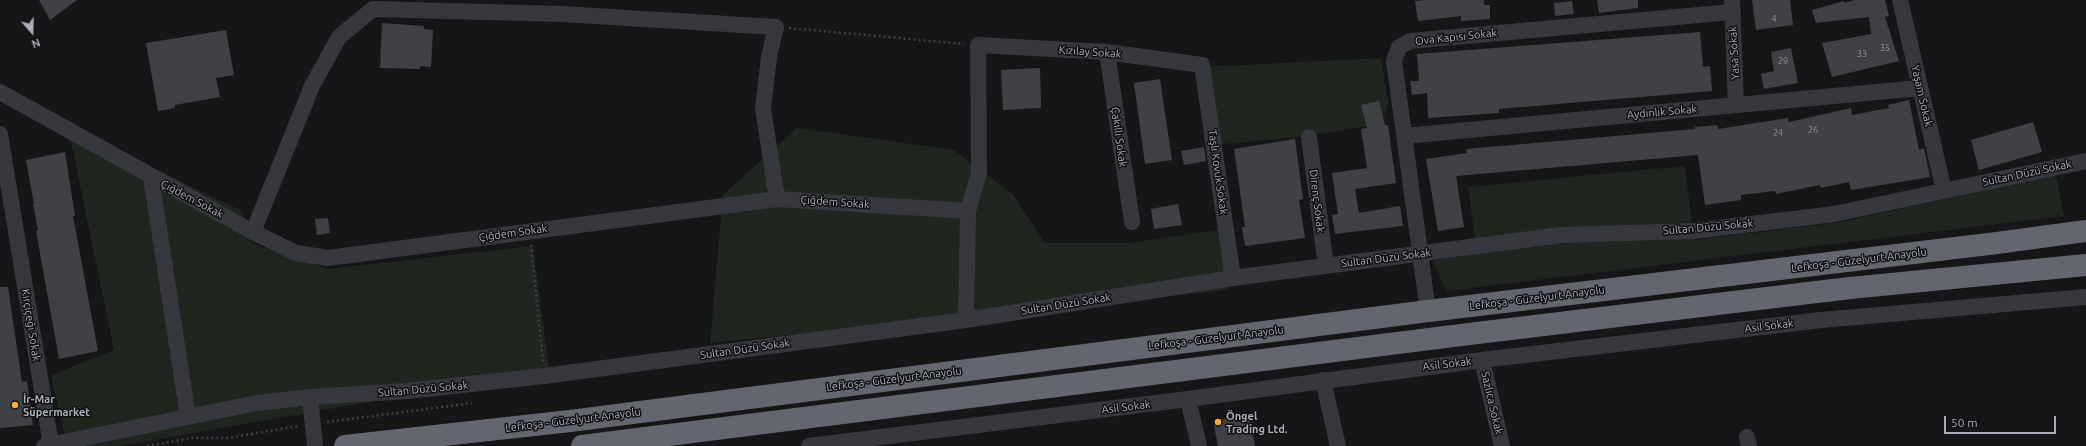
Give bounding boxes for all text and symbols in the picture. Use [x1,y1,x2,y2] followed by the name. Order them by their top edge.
[12,12,52,52] north arrow
[1771,14,1777,24] house number: 4
[1414,26,1498,48] street label: Ova Kapısı Sokak
[1726,26,1742,80] street label: Yasa Sokak
[30,36,42,50] text: N
[1058,43,1122,61] street label: Kızılay Sokak
[1880,43,1890,53] house number: 35
[1857,49,1867,59] house number: 33
[1778,56,1788,66] house number: 29
[1908,64,1936,128] street label: Yaşam Sokak
[1626,102,1698,122] street label: Aydınlık Sokak
[1108,106,1130,168] street label: Çakıllı Sokak
[1808,125,1818,135] house number: 26
[1773,128,1783,138] house number: 24
[1205,129,1231,215] street label: Taşlı Kovuk Sokak
[1981,157,2073,189] street label: Sultan Düzü Sokak
[1307,169,1327,233] street label: Direnç Sokak
[158,177,226,221] street label: Çığdem Sokak
[800,193,870,211] street label: Çığdem Sokak
[1662,216,1754,238] street label: Sultan Düzü Sokak
[478,222,548,244] street label: Çığdem Sokak
[1791,245,1927,275] street label: Lefkoşa - Güzelyurt Anayolu
[1340,246,1432,270] street label: Sultan Düzü Sokak
[1469,283,1605,313] street label: Lefkoşa - Güzelyurt Anayolu
[19,288,43,362] street label: Kırçiçeğı Sokak
[1020,290,1112,318] street label: Sultan Düzü Sokak
[1744,316,1794,336] street label: Asil Sokak
[1148,323,1284,353] street label: Lefkoşa - Güzelyurt Anayolu
[699,336,791,362] street label: Sultan Düzü Sokak
[1422,354,1472,374] street label: Asil Sokak
[826,364,962,394] street label: Lefkoşa - Güzelyurt Anayolu
[1478,370,1506,436] street label: Sazlıca Sokak
[377,378,469,400] street label: Sultan Düzü Sokak
[23,392,90,418] place label: İr-Mar Süpermarket
[1101,397,1151,417] street label: Asil Sokak
[10,400,20,410] marker: İr-Mar Süpermarket
[505,405,641,435] street label: Lefkoşa - Güzelyurt Anayolu
[1946,408,2058,434] scale bar
[1226,409,1287,435] place label: Öngel Trading Ltd.
[1951,416,1978,429] text: 50 m
[1213,417,1223,427] marker: Öngel Trading Ltd.

